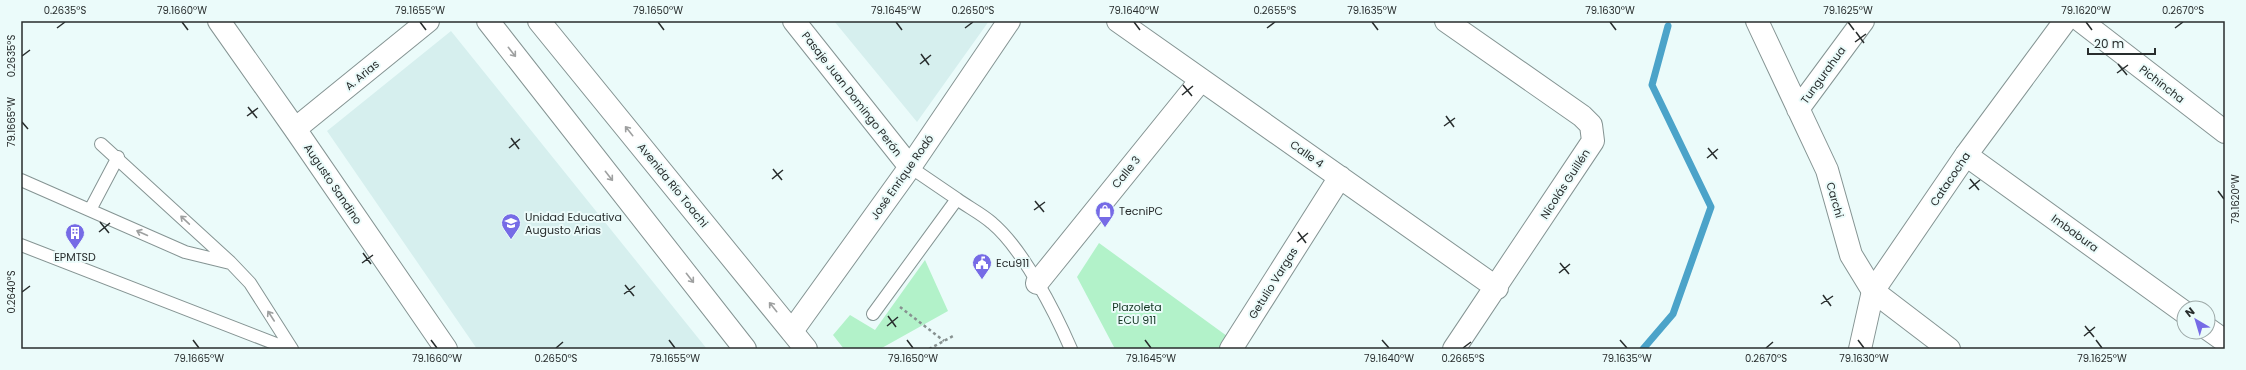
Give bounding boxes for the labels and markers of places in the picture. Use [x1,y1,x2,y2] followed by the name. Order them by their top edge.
[1094,200,1116,228] shop icon: TecniPC
[1119,203,1163,219] place label: TecniPC
[525,209,622,238] place label: Unidad Educativa Augusto Arias
[500,212,522,240] school or university icon: Unidad Educativa Augusto Arias
[64,222,86,250] building icon: EPMTSD
[54,249,96,265] place label: EPMTSD
[971,252,993,280] public building icon: Ecu911
[996,255,1029,271] place label: Ecu911

